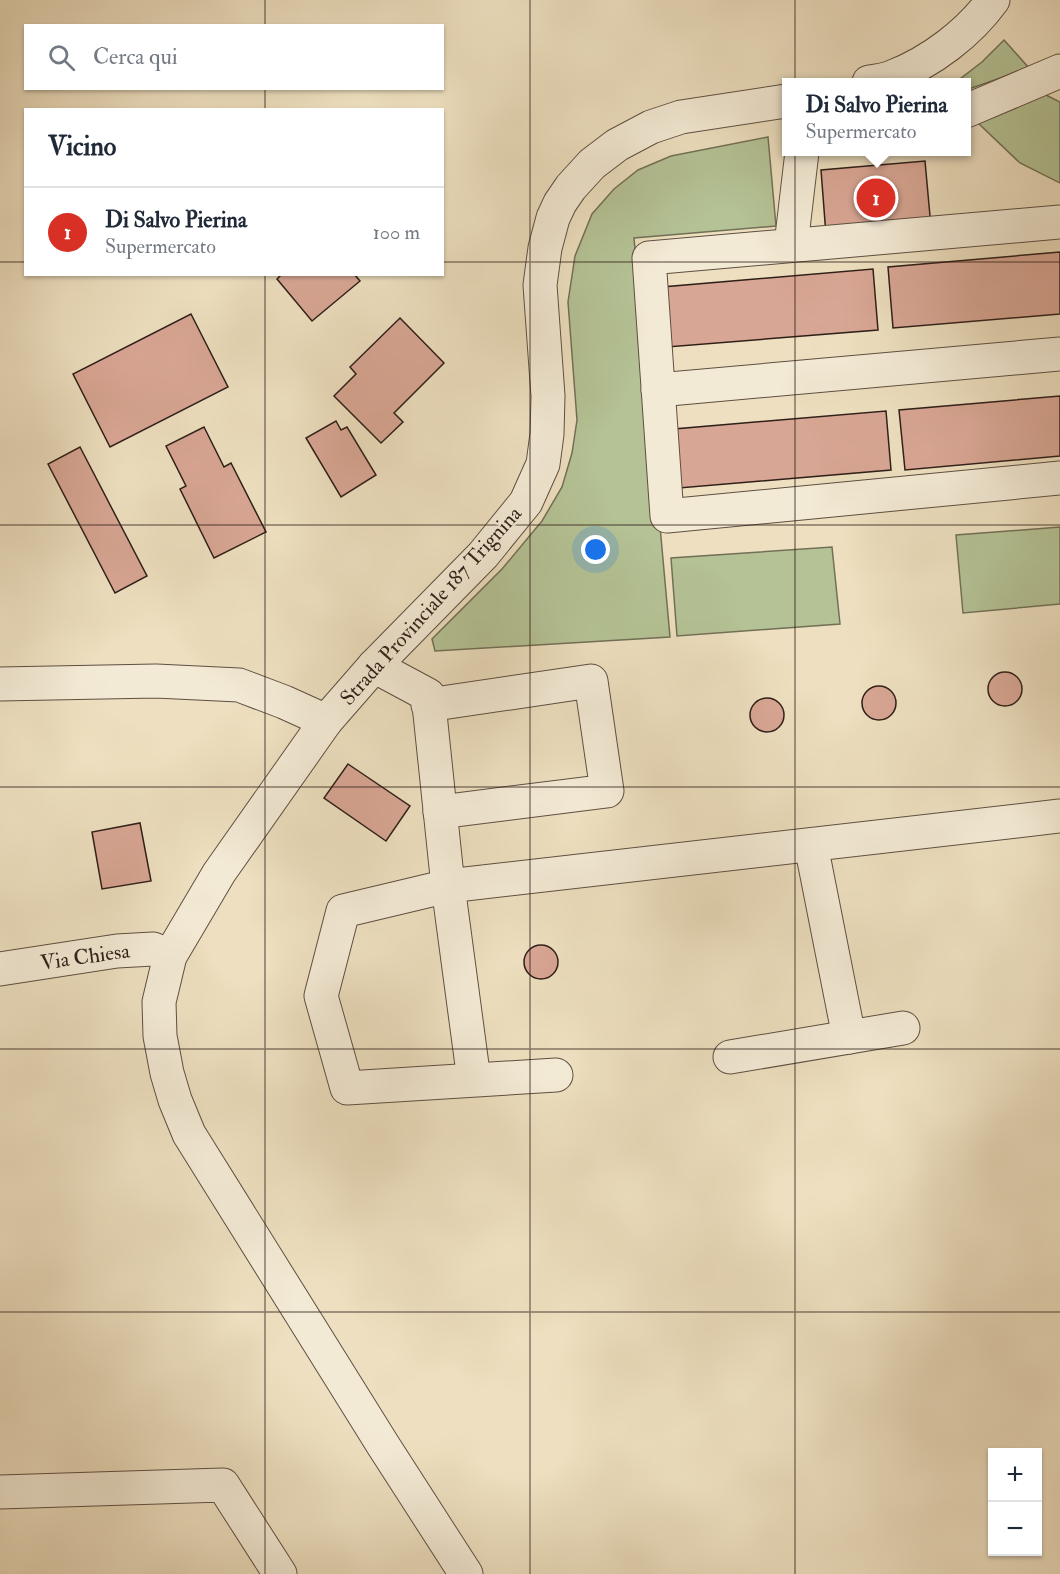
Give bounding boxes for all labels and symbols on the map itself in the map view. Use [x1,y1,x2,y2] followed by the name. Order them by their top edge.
[856,176,896,220] pin: 1
[334,500,528,711] street label: Strada Provinciale 187 Trignina
[581,535,610,564] your location
[39,937,132,977] street label: Via Chiesa

